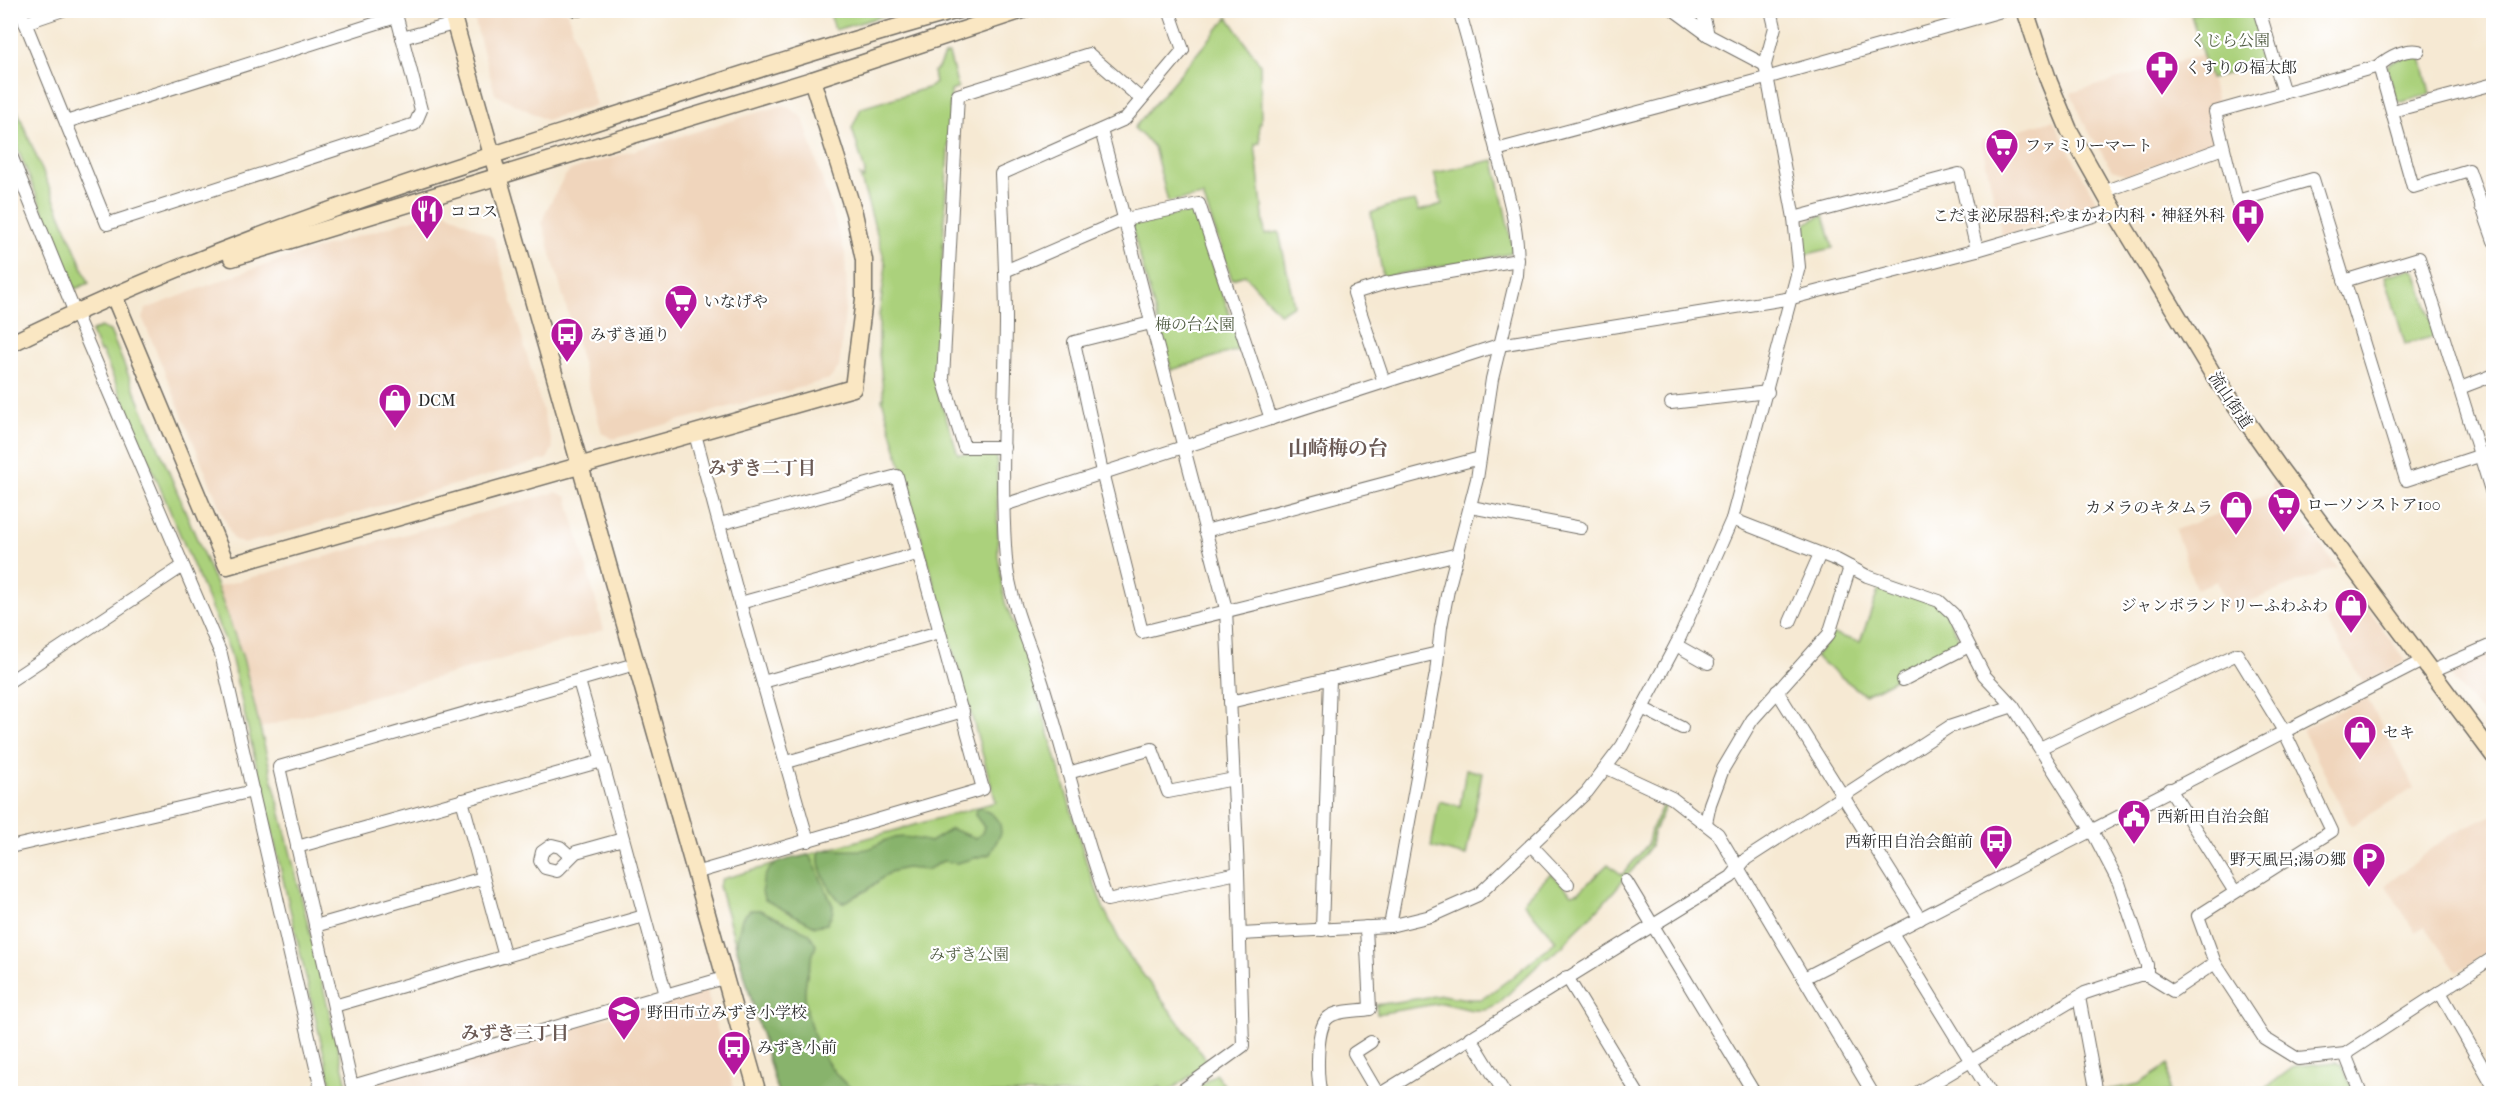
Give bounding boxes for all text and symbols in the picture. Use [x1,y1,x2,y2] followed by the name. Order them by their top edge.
[2190,31,2270,50] park label: くじら公園
[2144,49,2180,96] pharmacy icon: くすりの福太郎
[2185,58,2297,77] place label: くすりの福太郎
[1984,127,2020,174] supermarket icon: ファミリーマート
[2025,136,2153,155] place label: ファミリーマート
[409,193,445,240] restaurant icon: ココス
[2230,197,2266,244] hospital icon: こだま泌尿器科;やまかわ内科・神経外科
[450,202,498,221] place label: ココス
[1933,206,2225,225] place label: こだま泌尿器科;やまかわ内科・神経外科
[663,283,699,330] supermarket icon: いなげや
[704,292,768,311] place label: いなげや
[1155,315,1235,334] park label: 梅の台公園
[549,316,585,363] bus stop icon: みずき通り
[590,325,670,344] place label: みずき通り
[2205,368,2256,432] street label: 流山街道
[377,382,413,429] shop icon: DCM
[418,391,456,410] place label: DCM
[1288,437,1388,460] district label: 山崎梅の台
[708,458,816,479] district label: みずき二丁目
[2266,486,2302,533] supermarket icon: ローソンストア100
[2218,489,2254,536] shop icon: カメラのキタムラ
[2307,495,2441,514] place label: ローソンストア100
[2085,498,2213,517] place label: カメラのキタムラ
[2333,587,2369,634] shop icon: ジャンボランドリーふわふわ
[2121,596,2328,615] place label: ジャンボランドリーふわふわ
[2342,714,2378,761] shop icon: セキ
[2383,723,2415,742] place label: セキ
[2116,798,2152,845] public building icon: 西新田自治会館
[2157,807,2269,826] place label: 西新田自治会館
[1978,823,2014,870] bus stop icon: 西新田自治会館前
[1845,832,1973,851] place label: 西新田自治会館前
[2351,841,2387,888] parking icon: 野天風呂;湯の郷
[2230,850,2346,869] place label: 野天風呂;湯の郷
[929,945,1009,964] park label: みずき公園
[606,994,642,1041] school or university icon: 野田市立みずき小学校
[647,1003,807,1022] place label: 野田市立みずき小学校
[461,1023,569,1044] district label: みずき三丁目
[716,1029,752,1076] bus stop icon: みずき小前
[757,1038,837,1057] place label: みずき小前

